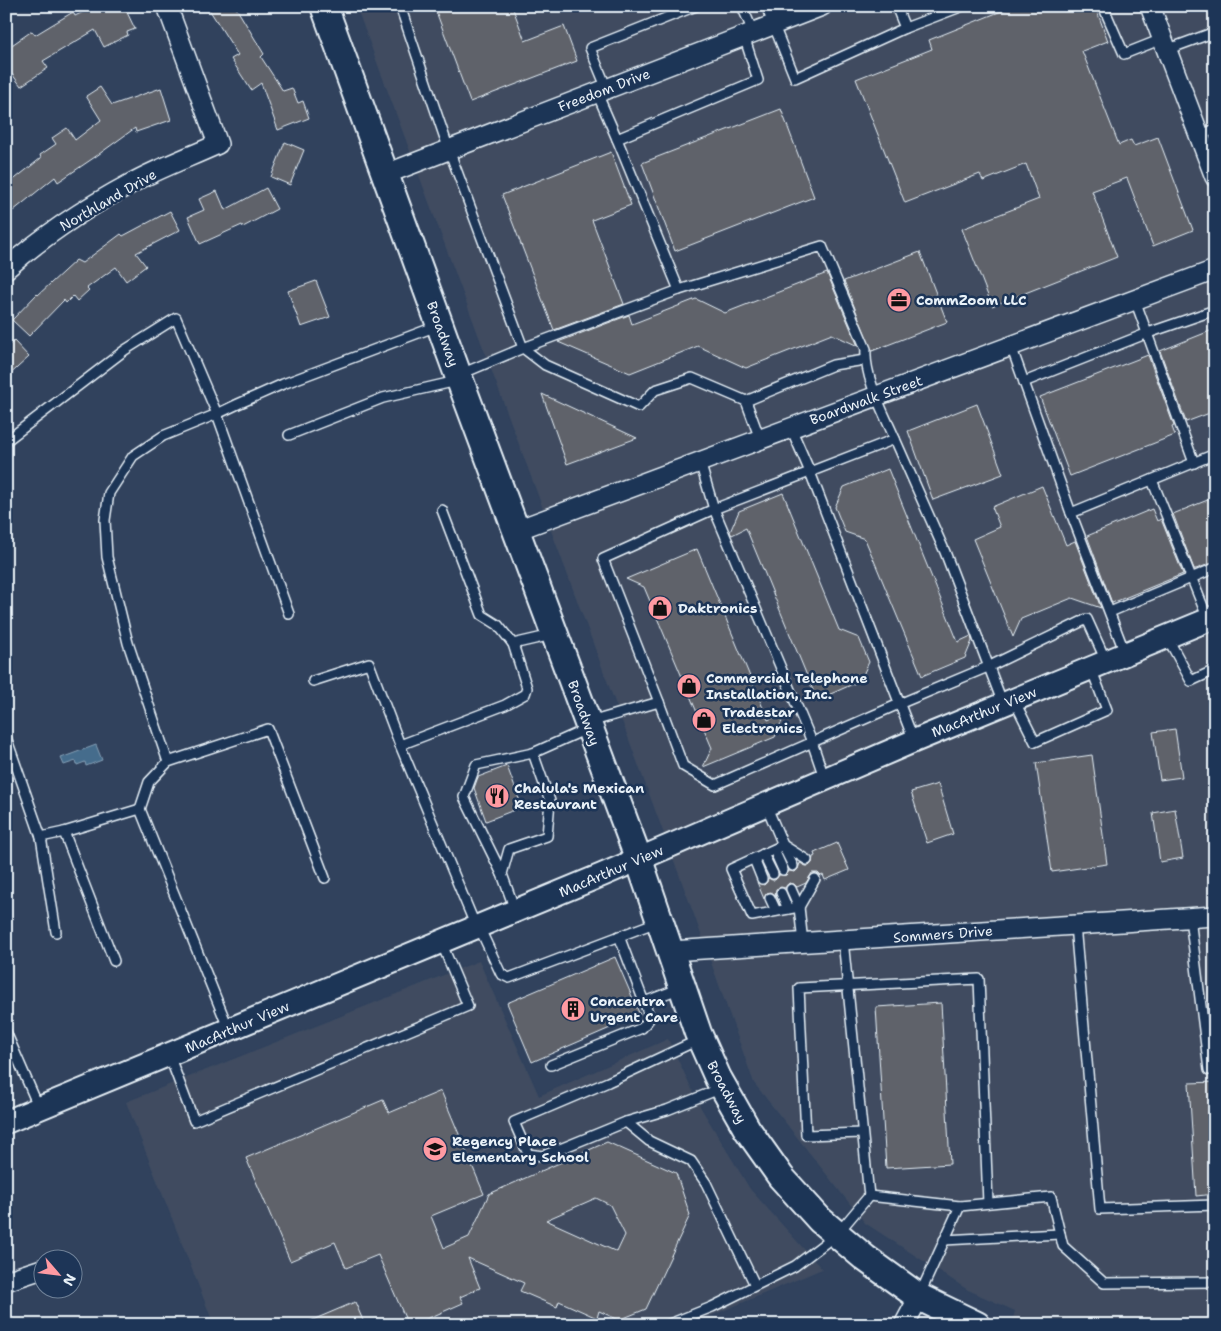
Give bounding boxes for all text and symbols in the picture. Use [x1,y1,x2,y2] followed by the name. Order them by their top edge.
[556,64,653,116] street label: Freedom Drive
[56,165,160,235] street label: Northland Drive
[886,287,912,313] office icon: CommZoom LLC
[916,291,1027,309] place label: CommZoom LLC
[423,299,463,369] street label: Broadway
[807,371,925,429] street label: Boardwalk Street
[647,595,673,621] shop icon: Daktronics
[678,599,757,617] place label: Daktronics
[706,669,868,703] place label: Commercial Telephone Installation, Inc.
[676,673,702,699] shop icon: Commercial Telephone Installation, Inc.
[564,678,604,748] street label: Broadway
[929,683,1039,741] street label: MacArthur View
[722,703,803,737] place label: Tradestar Electronics
[691,707,717,733] shop icon: Tradestar Electronics
[514,779,644,813] place label: Chalula's Mexican Restaurant
[484,783,510,809] restaurant icon: Chalula's Mexican Restaurant
[556,841,666,901] street label: MacArthur View
[893,922,993,946] street label: Sommers Drive
[590,992,678,1026] place label: Concentra Urgent Care
[560,996,586,1022] building icon: Concentra Urgent Care
[182,997,292,1057] street label: MacArthur View
[703,1058,751,1126] street label: Broadway
[452,1132,589,1166] place label: Regency Place Elementary School
[422,1136,448,1162] school or university icon: Regency Place Elementary School
[32,1248,82,1298] north arrow
[59,1271,80,1289] text: N

